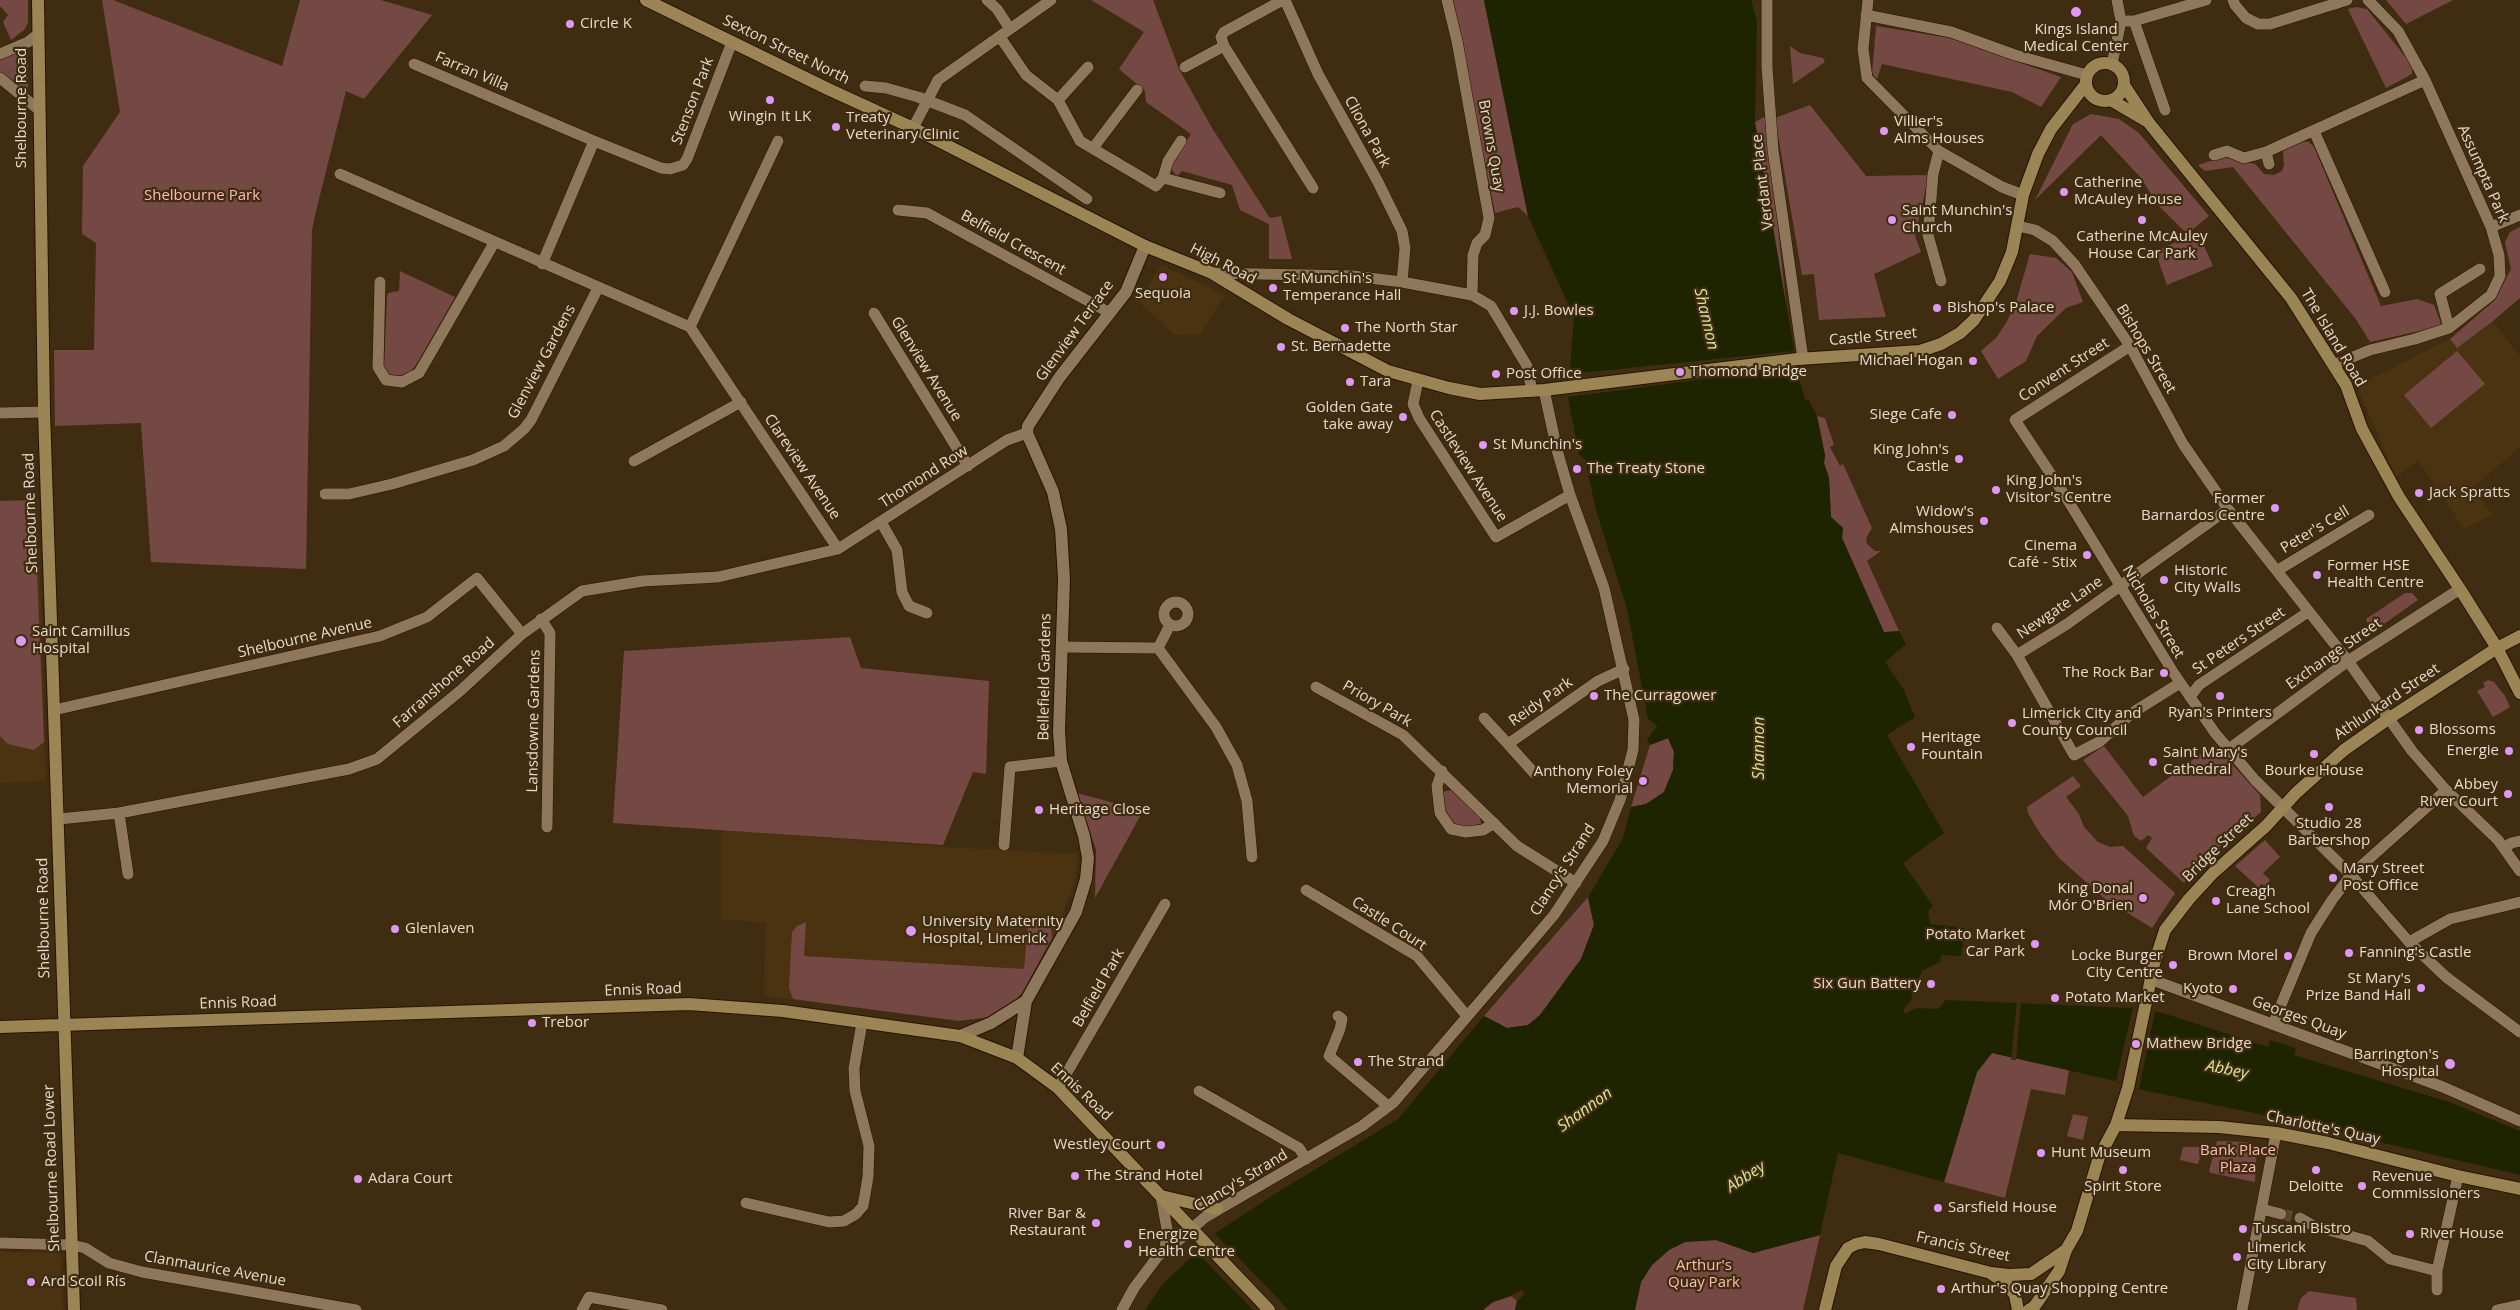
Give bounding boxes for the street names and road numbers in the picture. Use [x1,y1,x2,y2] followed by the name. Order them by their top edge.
[720,11,852,89] street label: Sexton Street North
[13,48,31,168] street label: Shelbourne Road
[432,48,512,96] street label: Farran Villa
[668,55,718,147] street label: Stenson Park
[1340,93,1394,171] street label: Cliona Park
[1474,98,1508,194] street label: Browns Quay
[2453,122,2513,226] street label: Assumpta Park
[1748,133,1778,231] street label: Verdant Place
[957,207,1069,279] street label: Belfield Crescent
[1187,240,1259,288] street label: High Road
[1032,277,1118,385] street label: Glenview Terrace
[2297,286,2369,390] street label: The Island Road
[2112,301,2180,397] street label: Bishops Street
[504,302,580,422] street label: Glenview Gardens
[887,313,965,425] street label: Glenview Avenue
[1828,324,1918,350] street label: Castle Street
[2016,334,2112,406] street label: Convent Street
[1425,407,1511,525] street label: Castleview Avenue
[760,411,844,523] street label: Clareview Avenue
[877,442,971,512] street label: Thomond Row
[20,452,42,574] street label: Shelbourne Road
[2277,502,2353,558] street label: Peter's Cell
[2118,562,2188,662] street label: Nicholas Street
[2014,573,2106,643] street label: Newgate Lane
[2189,603,2289,679] street label: St Peters Street
[1035,613,1055,741] street label: Bellefield Gardens
[236,614,374,662] street label: Shelbourne Avenue
[2283,614,2385,694] street label: Exchange Street
[390,634,498,732] street label: Farranshone Road
[524,649,544,793] street label: Lansdowne Gardens
[2331,660,2443,744] street label: Athlunkard Street
[1506,674,1576,730] street label: Reidy Park
[1339,677,1415,731] street label: Priory Park
[2179,810,2257,886] street label: Bridge Street
[1527,821,1599,919] street label: Clancy's Strand
[34,858,54,978] street label: Shelbourne Road
[1348,893,1430,955] street label: Castle Court
[1069,946,1129,1030] street label: Belfield Park
[604,980,682,1000] street label: Ennis Road
[199,993,277,1013] street label: Ennis Road
[2249,993,2349,1043] street label: Georges Quay
[1047,1059,1115,1125] street label: Ennis Road
[40,1084,64,1252] street label: Shelbourne Road Lower
[2264,1107,2382,1149] street label: Charlotte's Quay
[1191,1146,1291,1216] street label: Clancy's Strand
[1915,1228,2011,1266] street label: Francis Street
[143,1248,287,1290] street label: Clanmaurice Avenue

